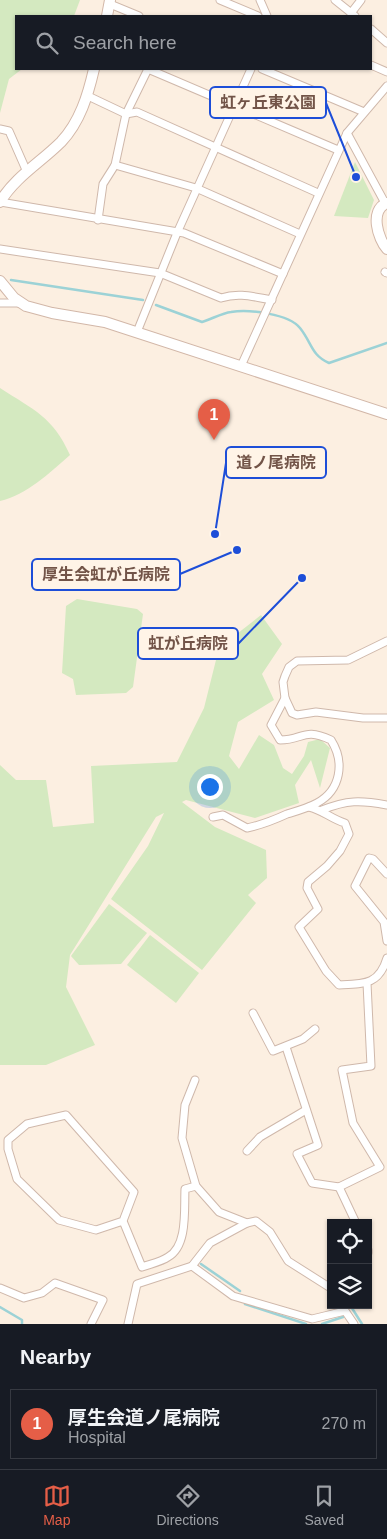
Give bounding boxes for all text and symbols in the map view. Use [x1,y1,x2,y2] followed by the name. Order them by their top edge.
[15,15,372,70] search box
[33,29,61,57] icon: search
[73,32,177,53] text: Search here
[210,87,326,118] callout: 虹ヶ丘東公園
[220,94,316,111] text: 虹ヶ丘東公園
[198,399,230,440] pin: 1
[226,447,326,478] callout: 道ノ尾病院
[236,454,316,471] text: 道ノ尾病院
[32,559,180,590] callout: 厚生会虹が丘病院
[42,566,170,583] text: 厚生会虹が丘病院
[138,628,238,659] callout: 虹が丘病院
[148,635,228,652] text: 虹が丘病院
[197,774,223,800] your location
[327,1219,372,1309] map controls
[327,1219,372,1264] button: locate
[327,1264,372,1309] button: layers
[20,1345,91,1368] text: Nearby
[68,1407,220,1428] text: 厚生会道ノ尾病院
[33,1415,41,1432] text: 1
[322,1415,366,1432] text: 270 m
[68,1429,126,1446] text: Hospital
[43,1482,71,1528] tab: Map
[157,1482,219,1528] tab: Directions
[304,1482,344,1528] tab: Saved

